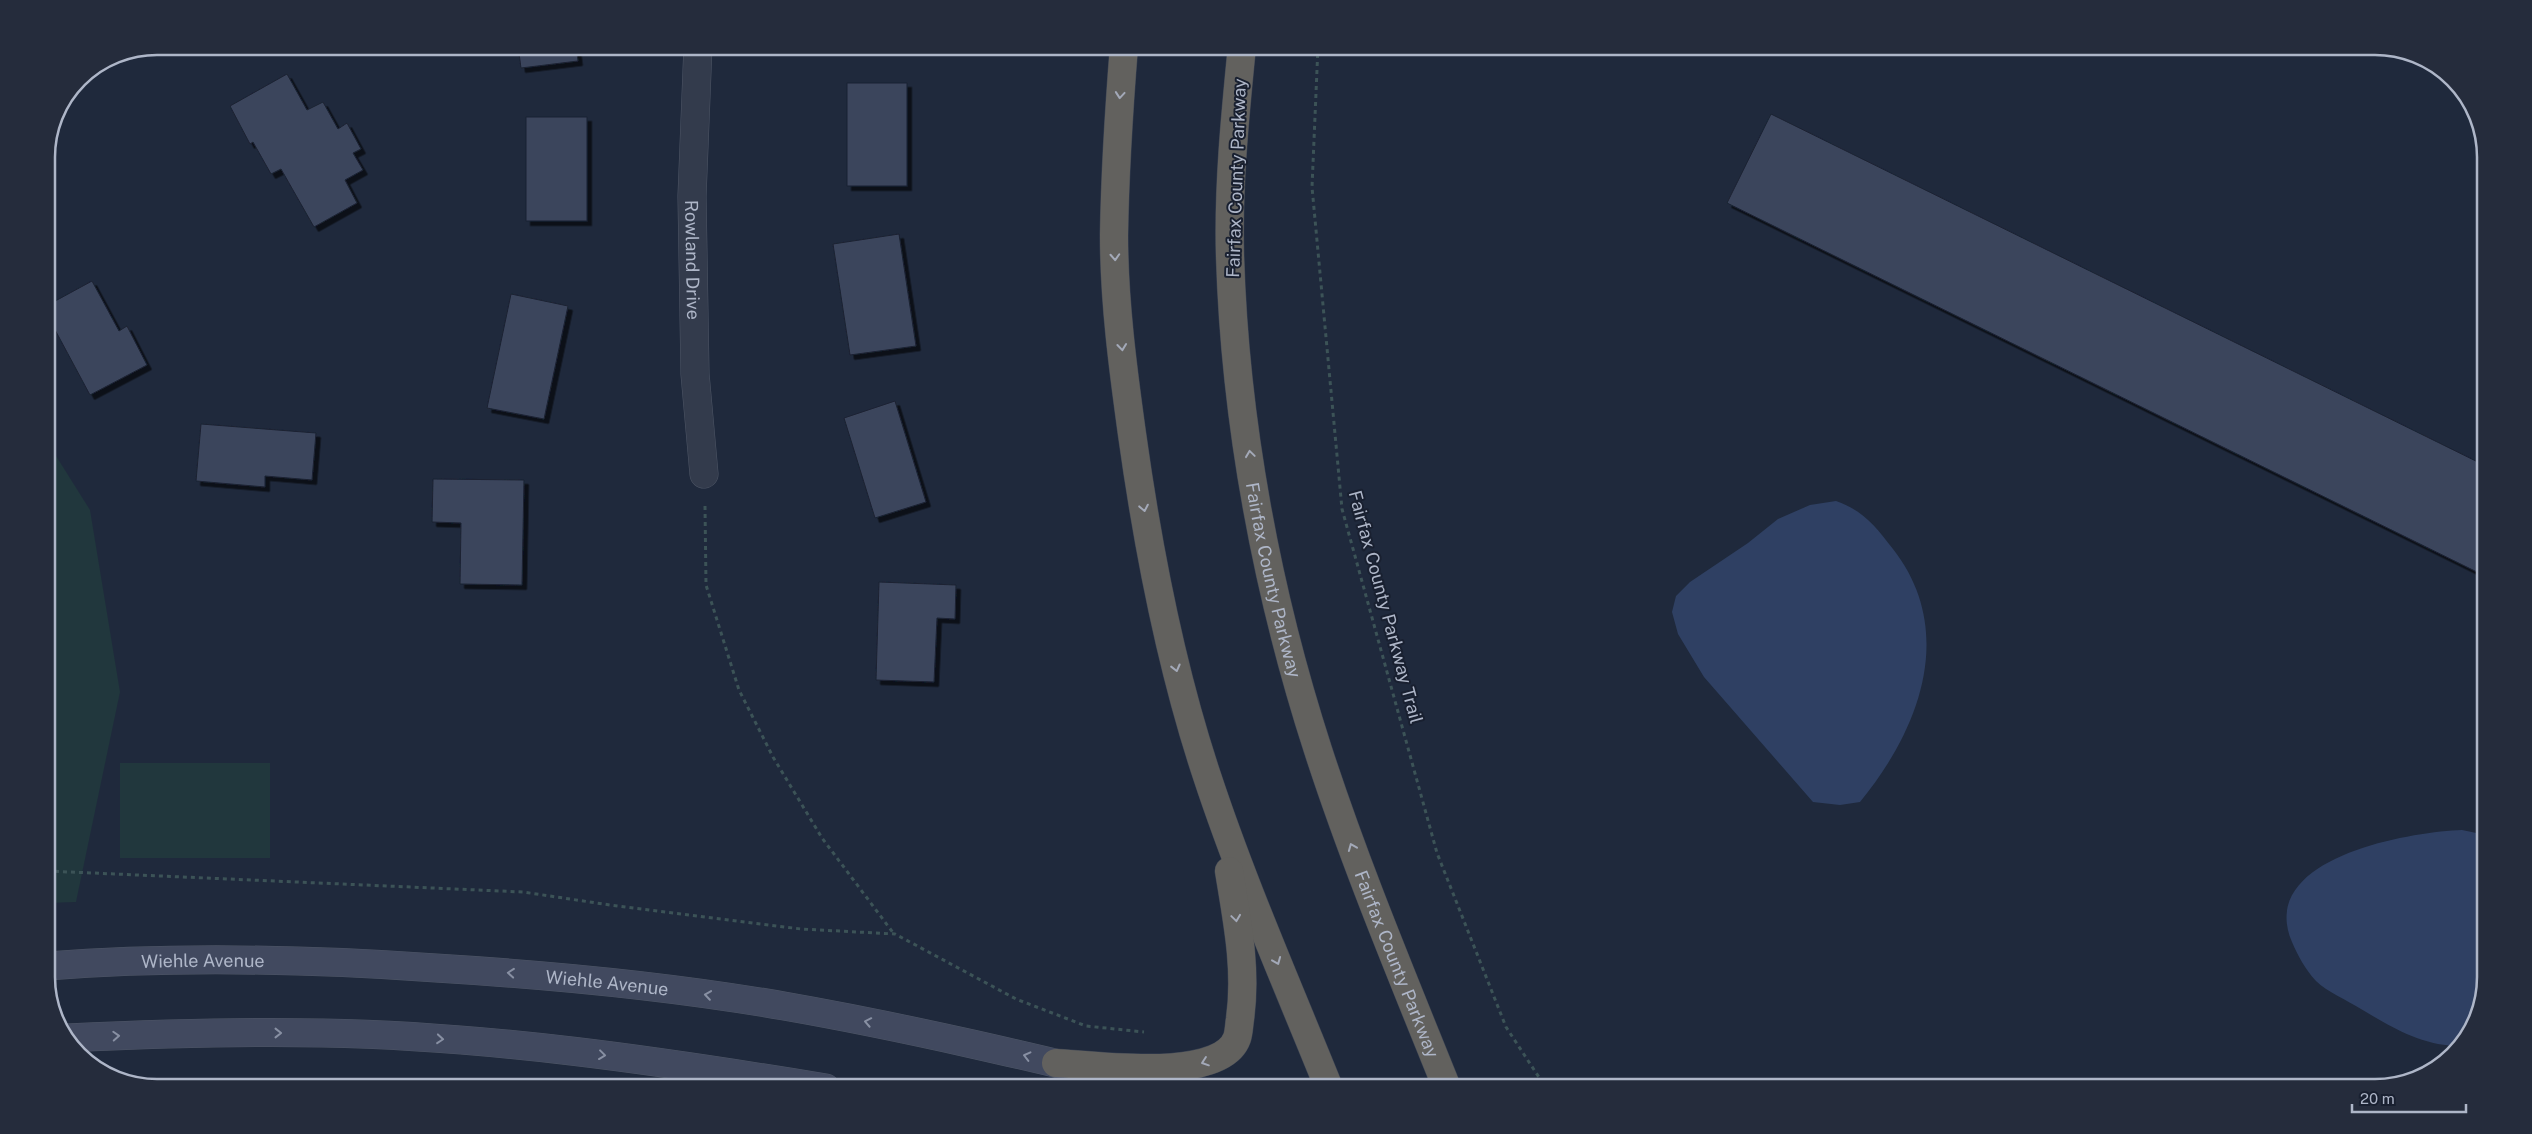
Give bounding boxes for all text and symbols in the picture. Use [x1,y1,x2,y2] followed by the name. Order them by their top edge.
[1222,78,1250,278] street label: Fairfax County Parkway
[1115,91,1126,99] one-way arrow
[682,200,705,320] street label: Rowland Drive
[1110,253,1121,261] one-way arrow
[1116,344,1127,352] one-way arrow
[1245,449,1256,457] one-way arrow
[1242,481,1306,680] street label: Fairfax County Parkway
[1345,488,1427,726] street label: Fairfax County Parkway Trail
[1138,504,1148,513] one-way arrow
[1170,663,1181,672] one-way arrow
[1347,843,1358,852] one-way arrow
[1351,867,1444,1061] street label: Fairfax County Parkway
[1230,914,1241,922] one-way arrow
[141,949,265,971] street label: Wiehle Avenue
[1271,956,1281,965] one-way arrow
[545,965,670,999] street label: Wiehle Avenue
[507,967,515,978] one-way arrow
[703,990,711,1001] one-way arrow
[863,1018,872,1028] one-way arrow
[274,1028,282,1038] one-way arrow
[112,1030,120,1041] one-way arrow
[437,1033,445,1044] one-way arrow
[598,1049,606,1060] one-way arrow
[1022,1051,1031,1062] one-way arrow
[1201,1056,1210,1066] one-way arrow
[2352,1082,2466,1114] scale bar
[2360,1090,2395,1107] text: 20 m

